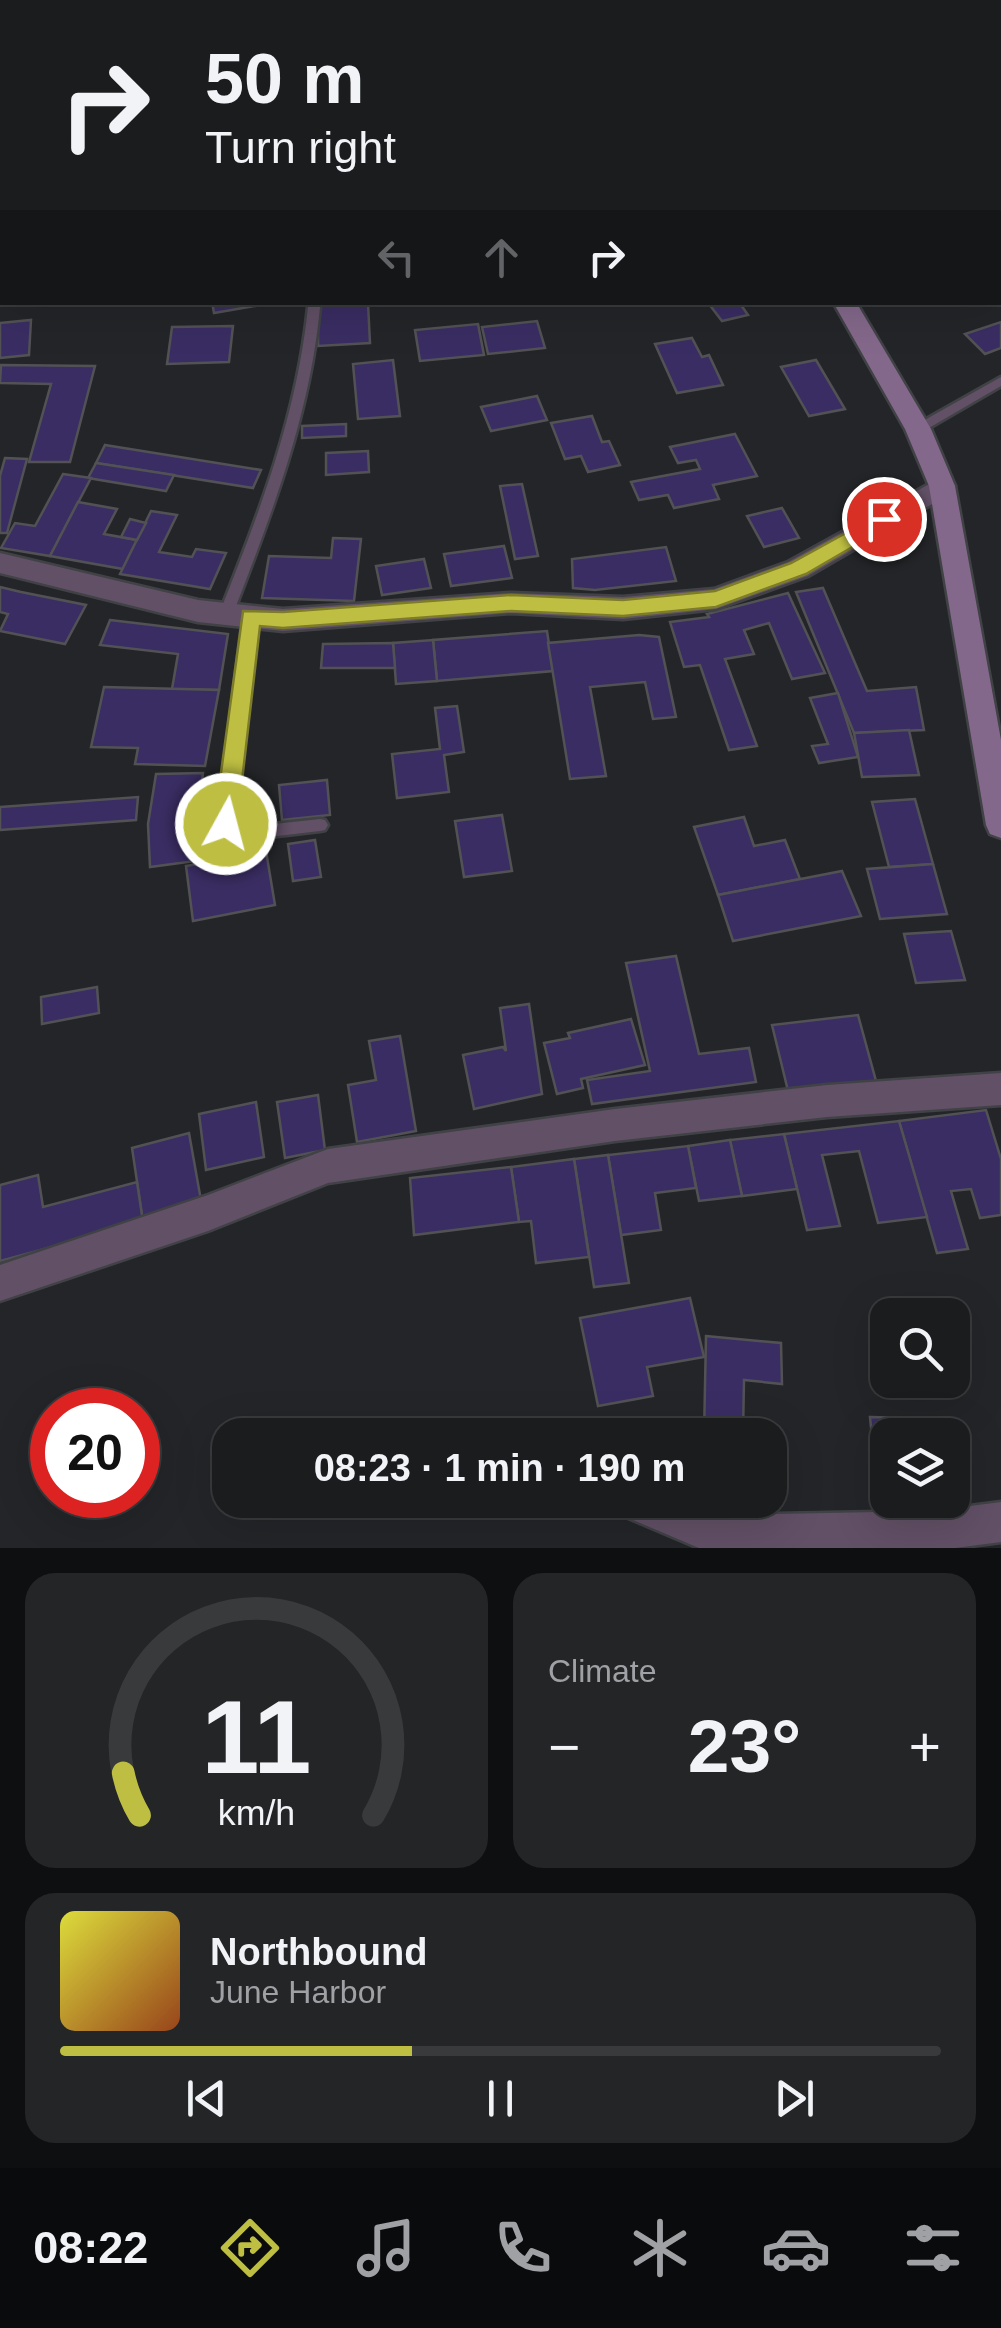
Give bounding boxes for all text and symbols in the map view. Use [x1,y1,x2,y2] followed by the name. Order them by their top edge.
[40,40,170,170] icon: right
[205,40,365,118] text: 50 m
[205,122,396,173] text: Turn right
[369,230,424,285] icon: left
[474,230,529,285] icon: ahead
[579,230,634,285] icon: right
[842,477,927,562] pin
[857,492,912,547] icon: arrive
[174,772,278,876] position arrow
[870,1298,970,1518] map controls
[870,1298,970,1398] button: search
[30,1388,160,1518] speed limit sign: 20
[870,1418,970,1518] button: layers
[314,1447,685,1489] text: 08:23 · 1 min · 190 m
[548,1653,656,1689] text: Climate
[202,1679,311,1795] text: 11
[688,1704,801,1788] text: 23°
[548,1716,580,1778] text: −
[909,1716,941,1778] text: +
[218,1793,295,1833] text: km/h
[210,1931,427,1973] text: Northbound
[210,1974,386,2010] text: June Harbor
[179,2071,234,2126] icon: previous
[473,2071,528,2126] icon: pause
[767,2071,822,2126] icon: next
[215,2213,285,2283] icon: directions
[351,2213,421,2283] icon: music
[488,2213,558,2283] icon: phone
[625,2213,695,2283] icon: climate
[761,2213,831,2283] icon: car
[898,2213,968,2283] icon: filters
[33,2222,148,2273] text: 08:22

